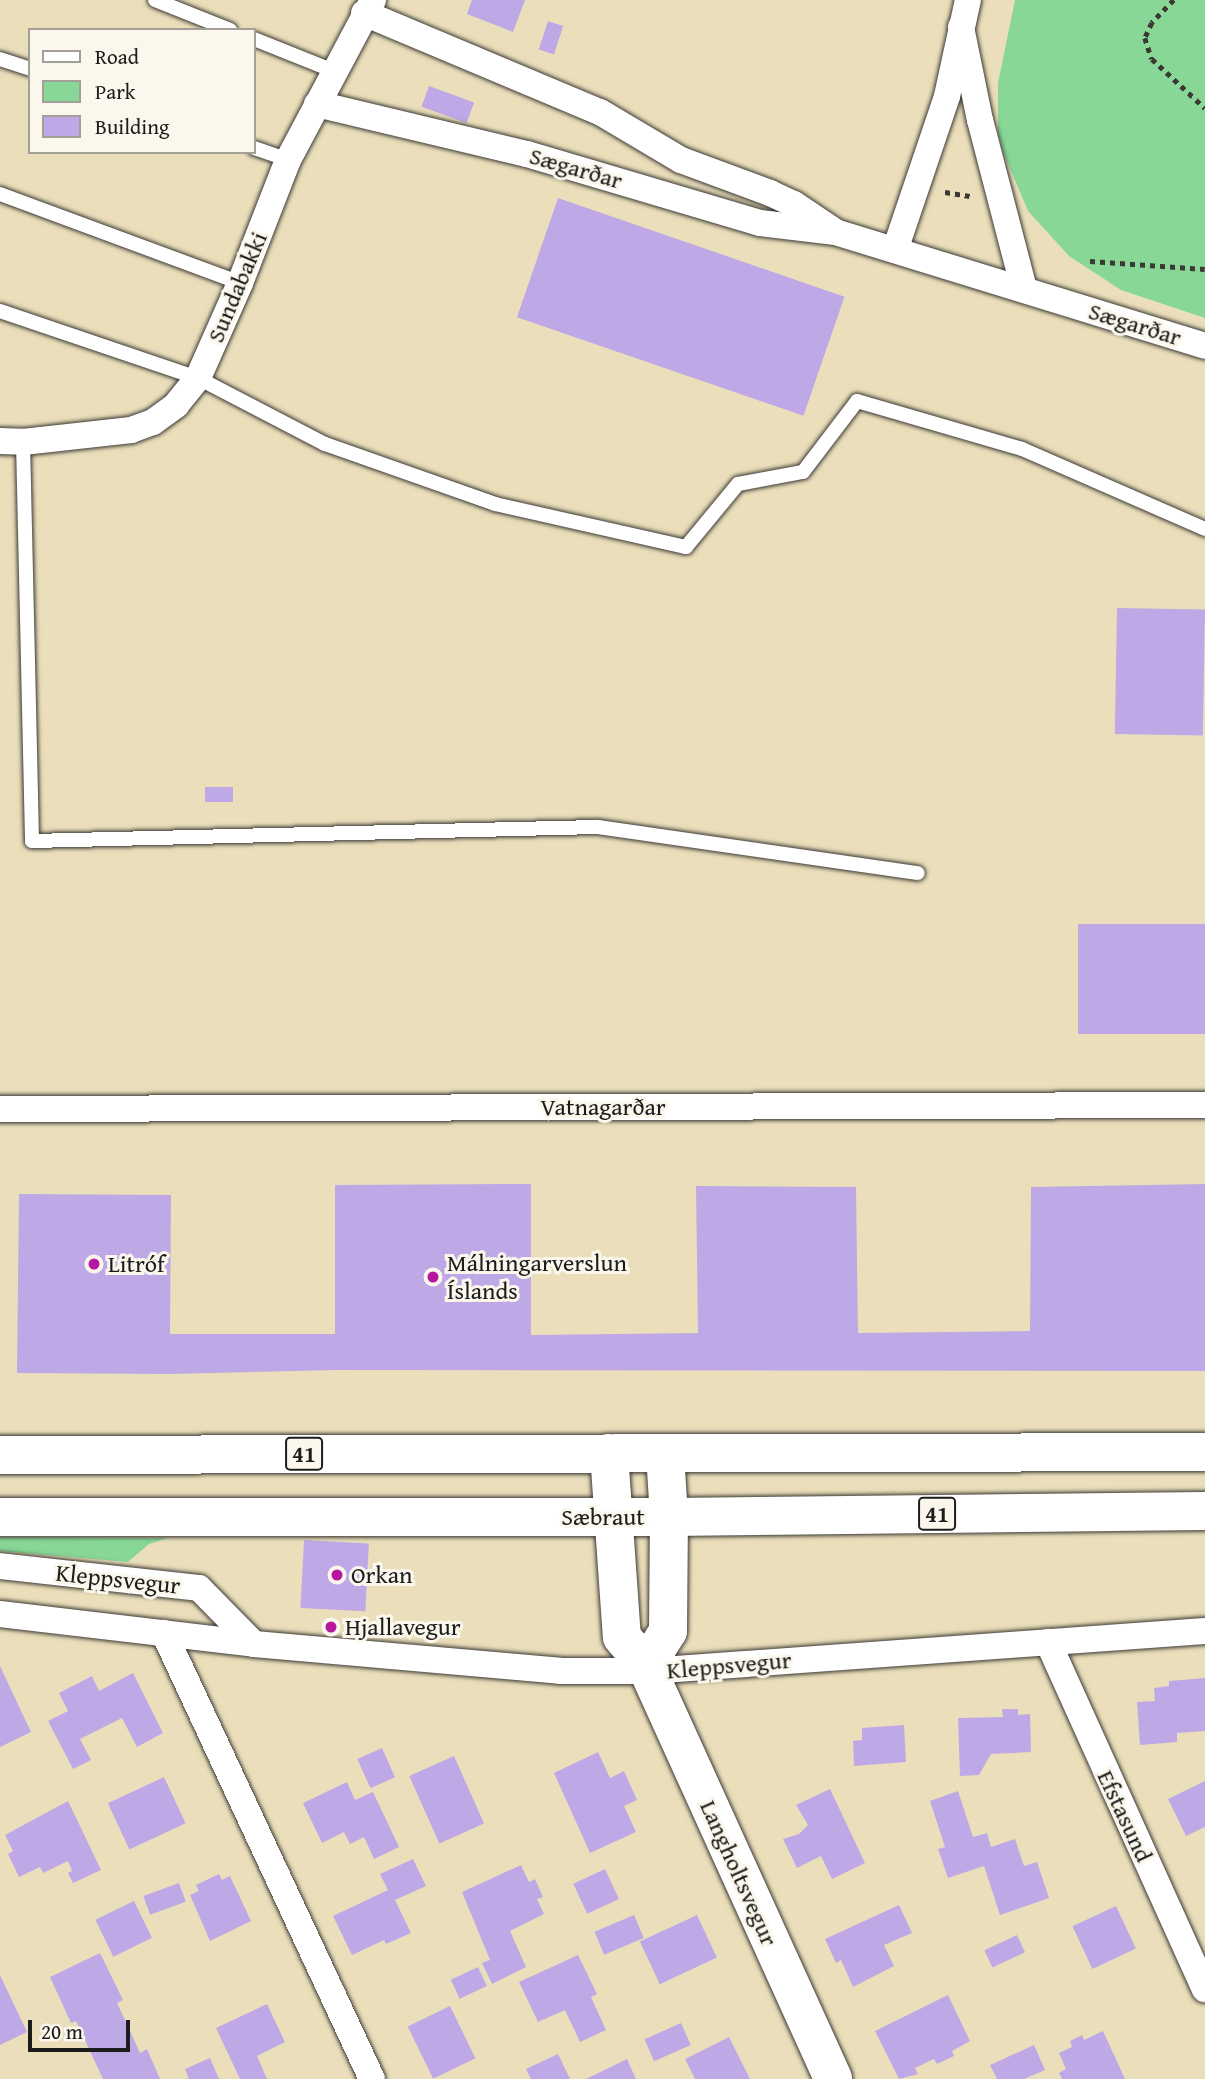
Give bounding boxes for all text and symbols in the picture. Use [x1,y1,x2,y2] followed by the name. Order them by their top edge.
[28,28,256,154] legend
[95,41,139,72] text: Road
[95,76,136,107] text: Park
[95,111,169,142] text: Building
[526,141,626,195] street label: Sægarðar
[201,227,273,347] street label: Sundabakki
[1085,296,1185,352] street label: Sægarðar
[540,1093,666,1121] street label: Vatnagarðar
[447,1249,627,1305] place label: Málningarverslun Íslands
[108,1250,165,1278] place label: Litróf
[86,1256,102,1272] marker: Litróf
[425,1269,441,1285] marker: Málningarverslun Íslands
[285,1434,323,1474] road number: 41
[918,1494,956,1534] road number: 41
[561,1503,645,1531] street label: Sæbraut
[54,1558,182,1600] street label: Kleppsvegur
[351,1561,412,1589] place label: Orkan
[329,1567,345,1583] marker: Orkan
[345,1613,461,1641] place label: Hjallavegur
[323,1619,339,1635] marker: Hjallavegur
[665,1645,793,1685] street label: Kleppsvegur
[1091,1766,1159,1866] street label: Efstasund
[694,1796,784,1950] street label: Langholtsvegur
[32,2006,133,2050] scale bar
[41,2016,83,2047] text: 20 m

